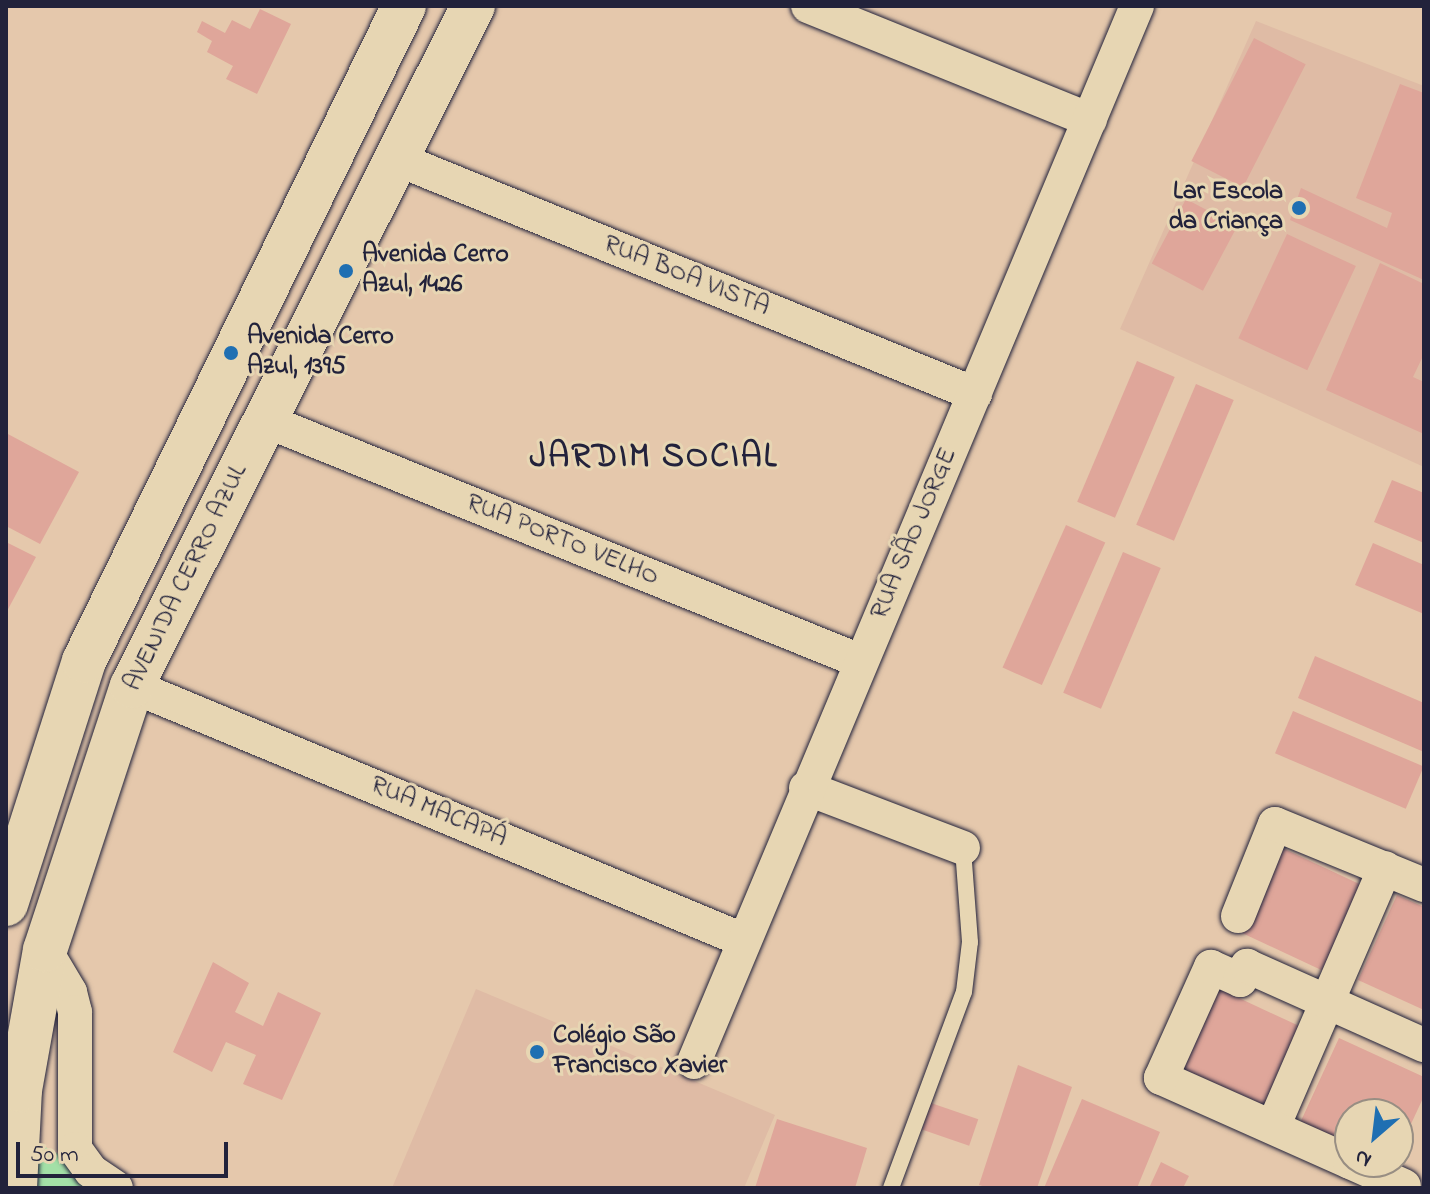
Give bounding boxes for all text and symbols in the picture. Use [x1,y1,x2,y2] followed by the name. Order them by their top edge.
[1168,177,1283,238] place label: Lar Escola da Criança
[1290,199,1308,217] marker: Lar Escola da Criança
[598,230,774,324] street label: RUA BOA VISTA
[362,240,509,302] place label: Avenida Cerro Azul, 1426
[337,262,355,280] marker: Avenida Cerro Azul, 1426
[247,322,394,384] place label: Avenida Cerro Azul, 1395
[222,344,240,362] marker: Avenida Cerro Azul, 1395
[530,439,778,479] district label: JARDIM SOCIAL
[865,444,965,624] street label: RUA SÃO JORGE
[118,459,256,697] street label: AVENIDA CERRO AZUL
[461,488,663,594] street label: RUA PORTO VELHO
[365,770,511,856] street label: RUA MACAPÁ
[553,1021,727,1082] place label: Colégio São Francisco Xavier
[528,1043,546,1061] marker: Colégio São Francisco Xavier
[1334,1098,1414,1178] north arrow
[20,1126,232,1176] scale bar
[30,1138,79,1173] text: 50 m
[1350,1140,1378,1175] text: N

